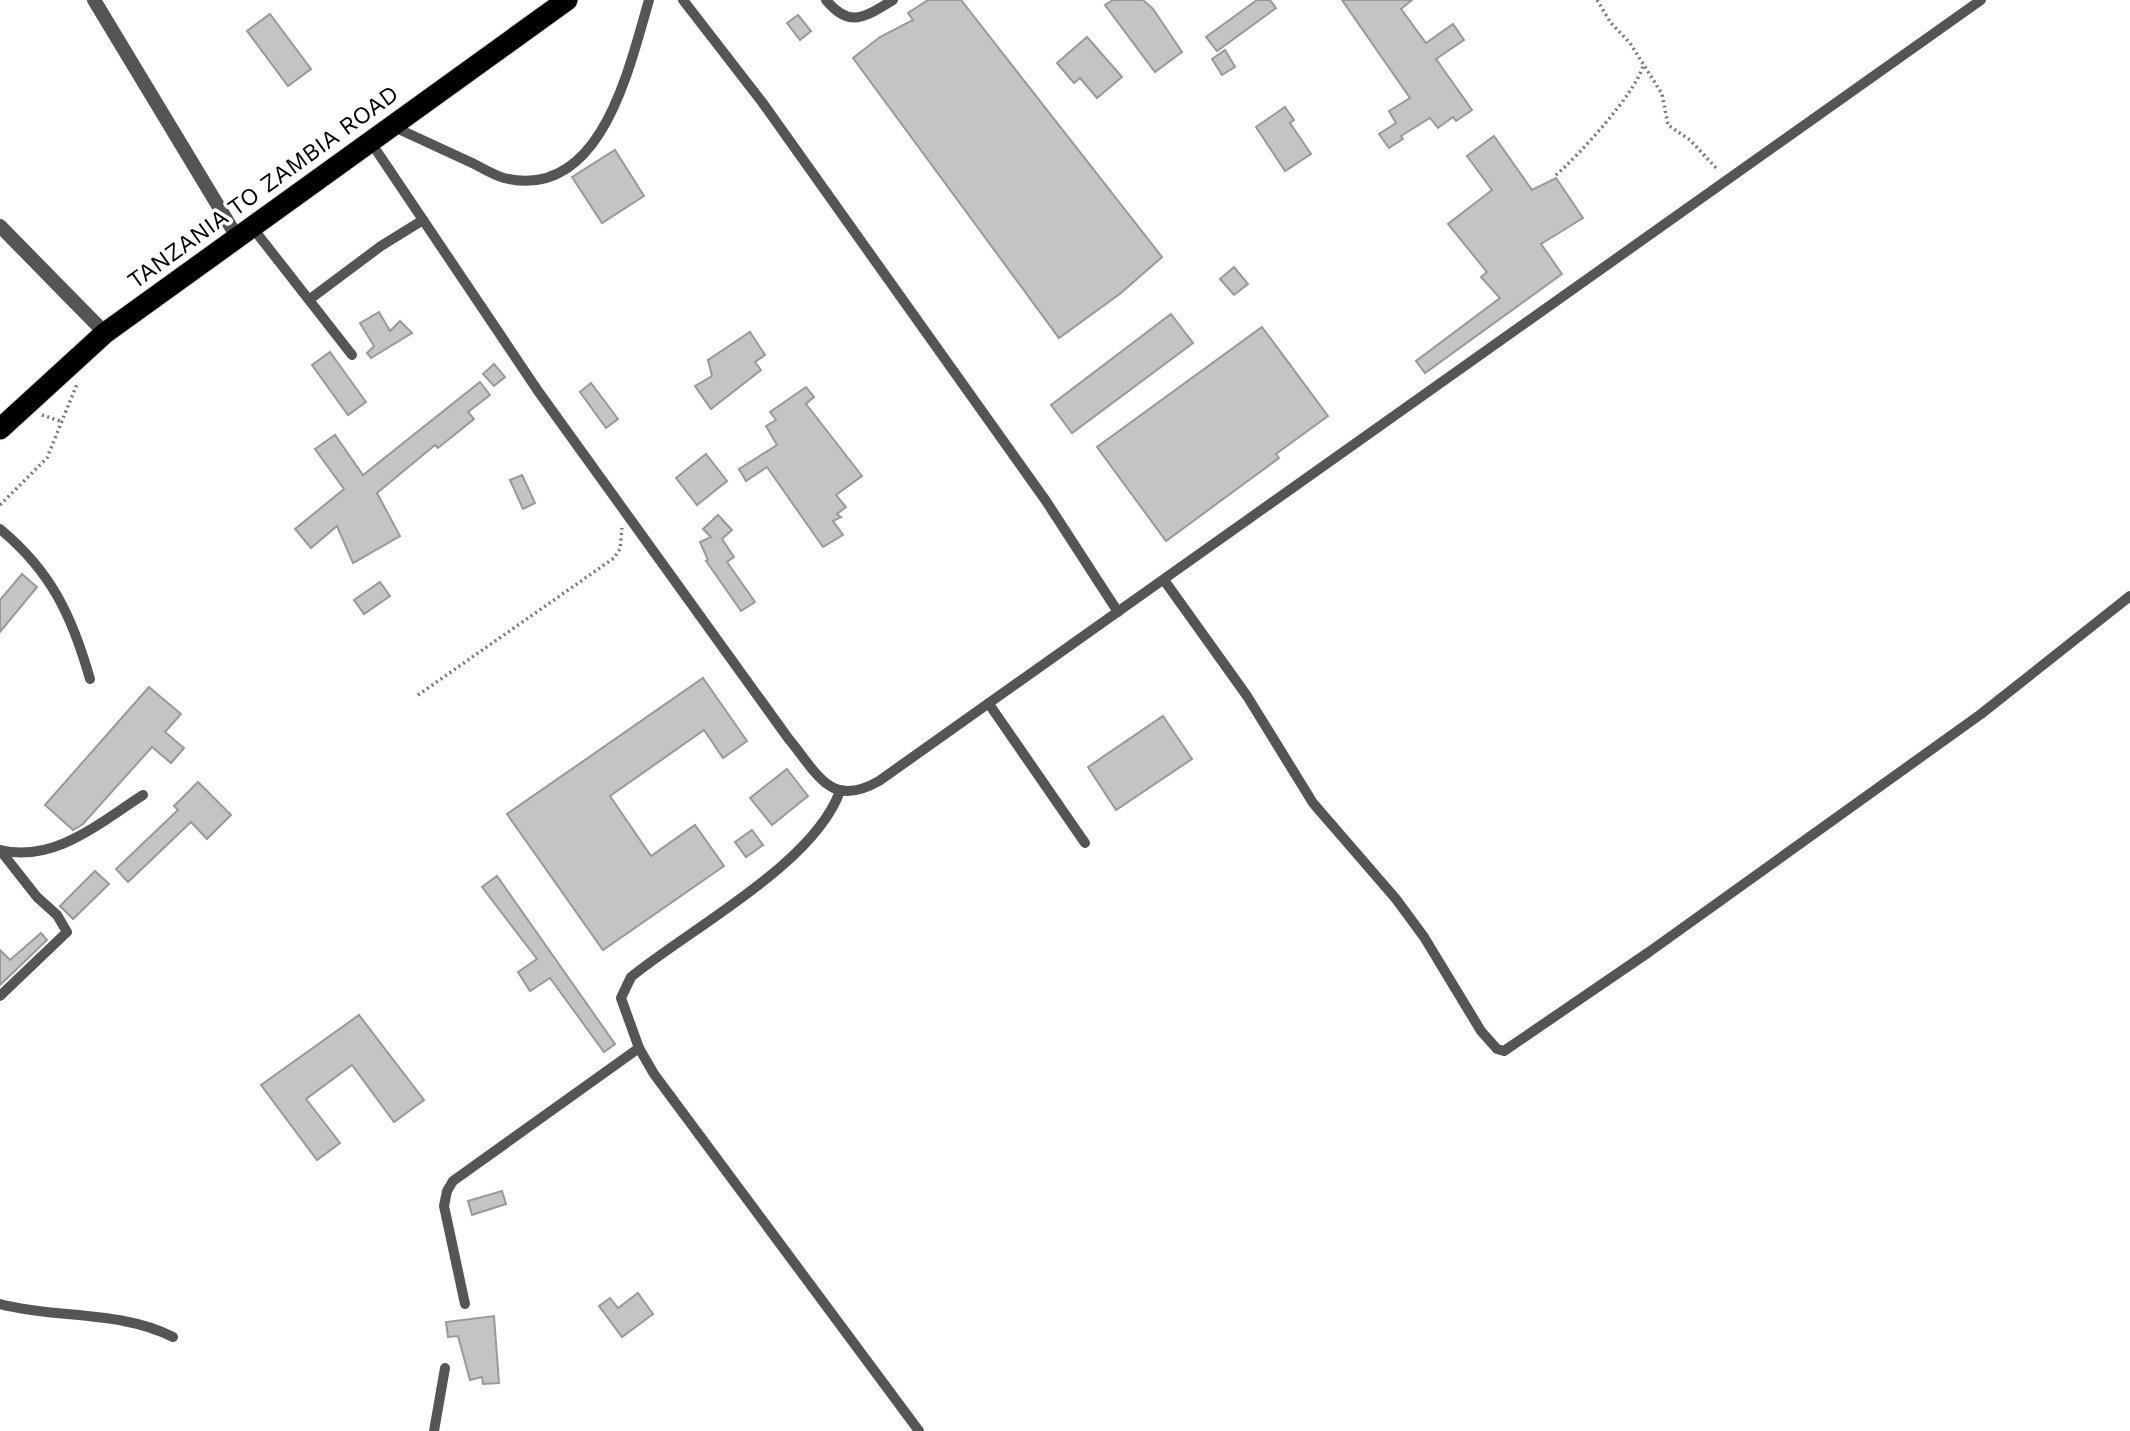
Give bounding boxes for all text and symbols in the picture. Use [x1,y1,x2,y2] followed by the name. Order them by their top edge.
[122,79,404,295] street label: TANZANIA TO ZAMBIA ROAD

